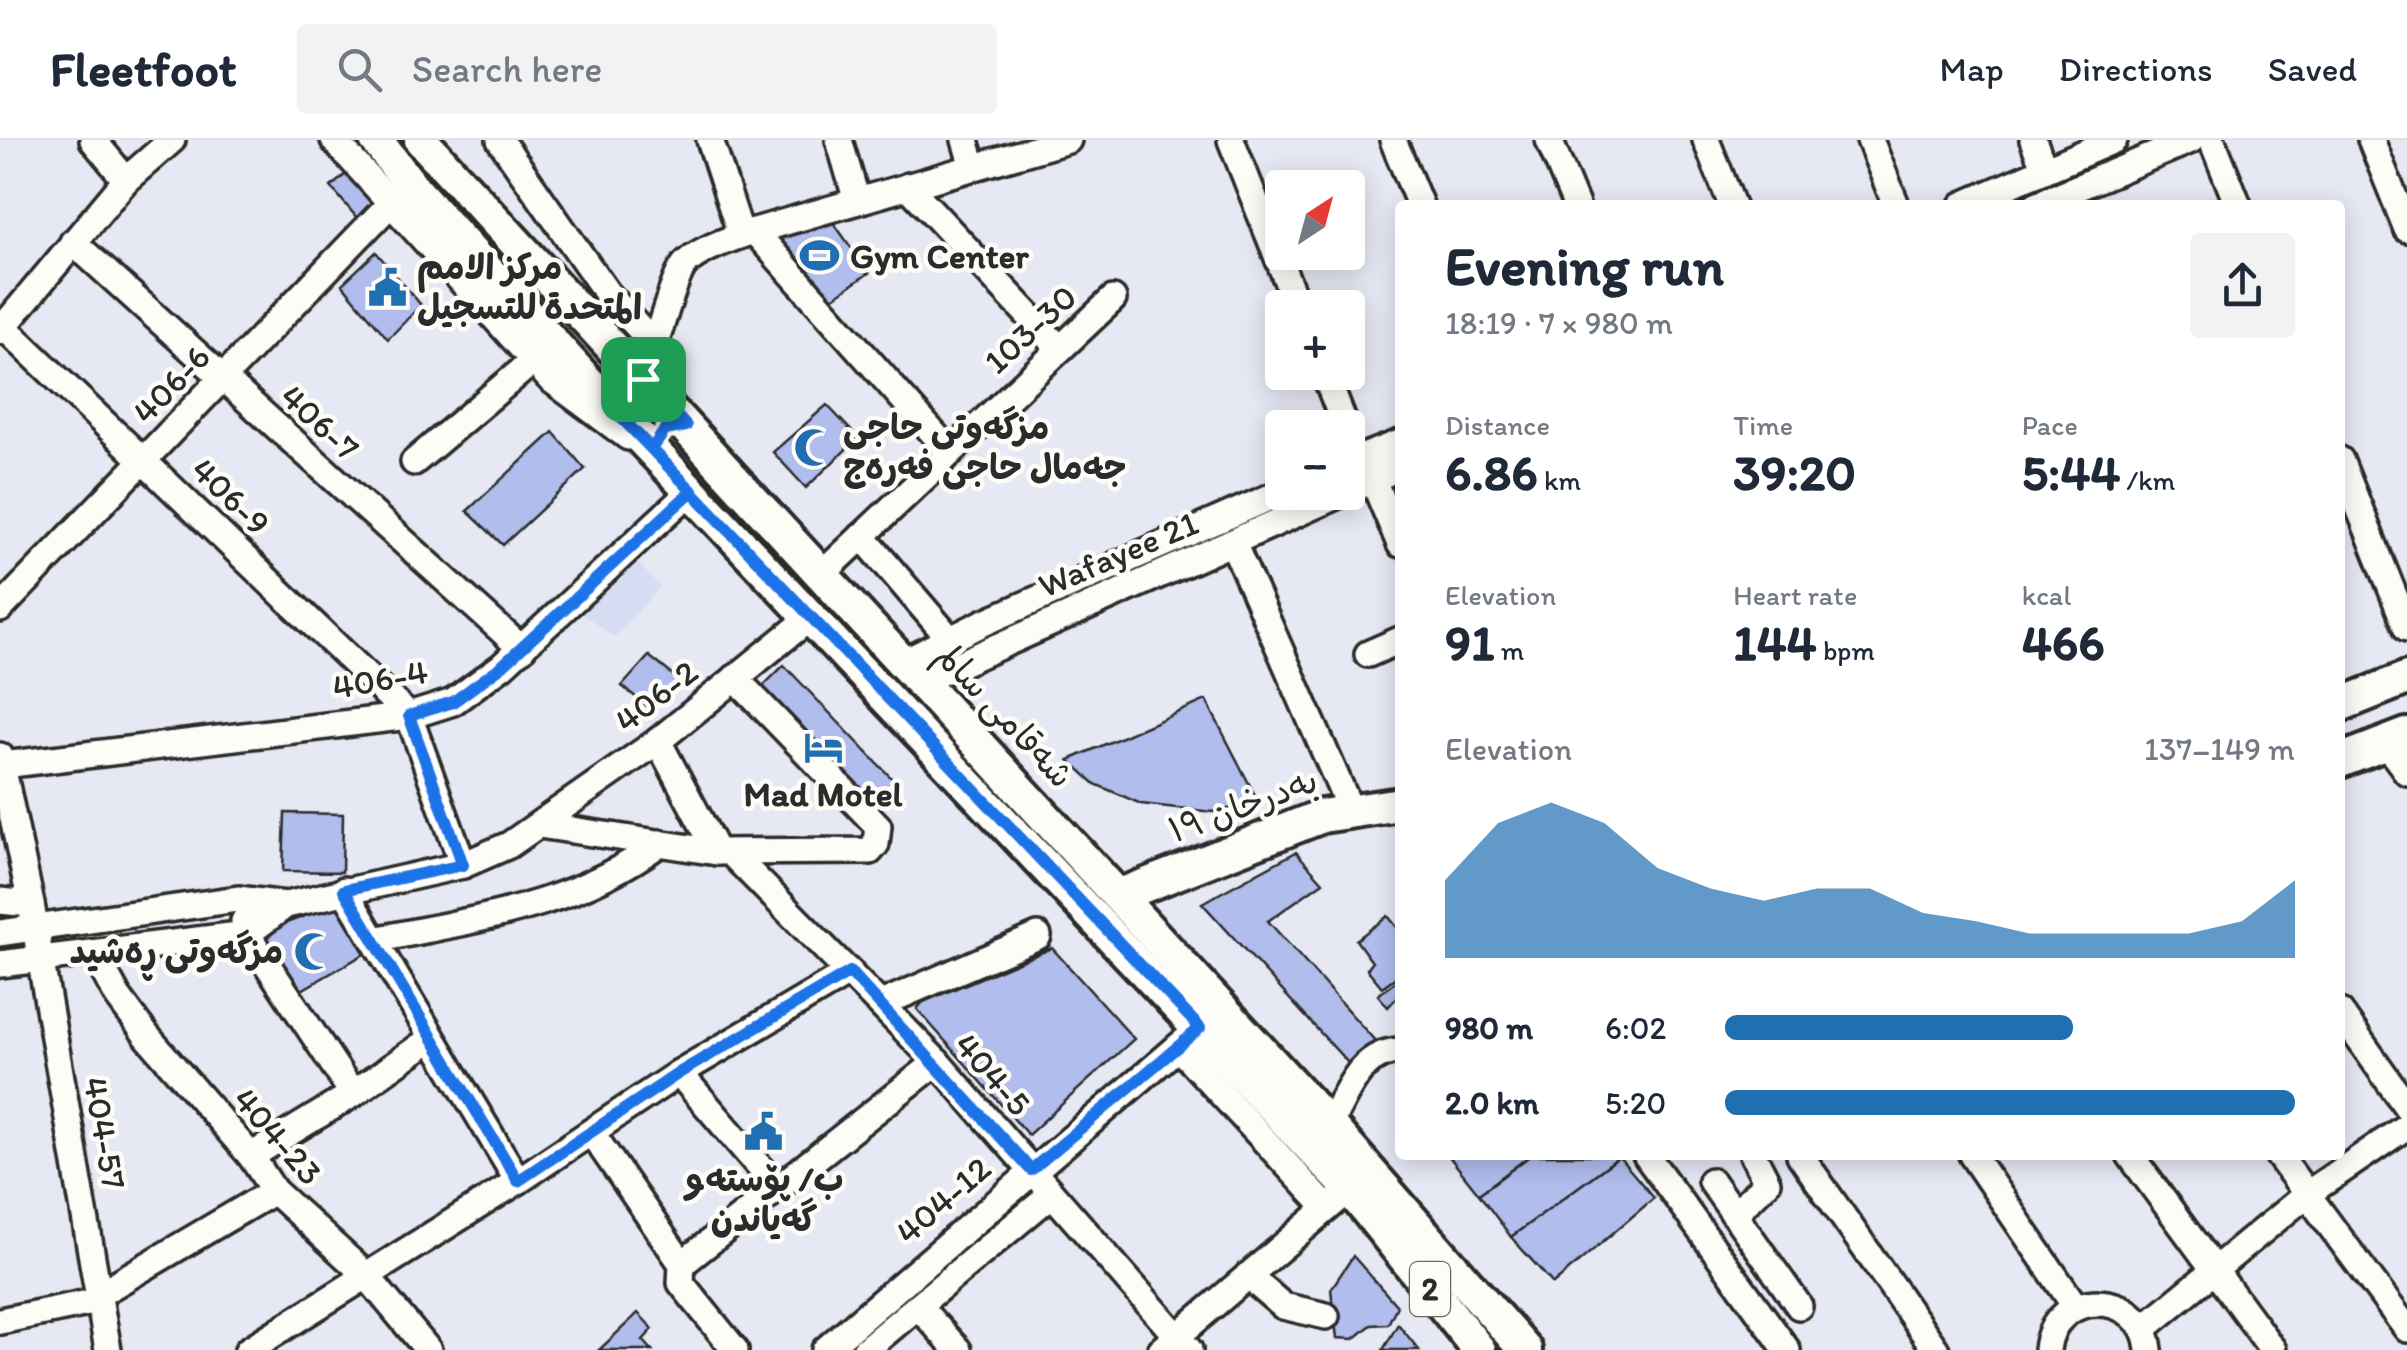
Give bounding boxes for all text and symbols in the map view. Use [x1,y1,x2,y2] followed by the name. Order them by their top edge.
[297,24,997,114] search box
[50,40,237,98] text: Fleetfoot
[332,42,387,97] icon: search
[412,46,602,92] text: Search here
[1940,48,2004,90] text: Map
[2059,48,2213,90] text: Directions
[2268,48,2357,90] text: Saved
[1265,170,1365,270] north arrow
[1265,170,1365,510] map controls
[1445,233,1724,299] text: Evening run
[2190,233,2295,338] button: share
[799,235,841,277] sports icon: Gym Center
[850,235,1029,277] place label: Gym Center
[417,246,642,328] place label: مركز الامم المتحدة للتسجيل
[366,266,408,308] public building icon: مركز الامم المتحدة للتسجيل
[975,276,1085,382] street label: 103-30
[1265,290,1365,390] button: +
[1445,304,1673,342] text: 18:19 · 7 × 980 m
[123,336,219,432] street label: 406-6
[601,337,686,422] pin
[616,352,671,407] icon: arrive
[272,375,368,469] street label: 406-7
[843,405,1126,490] place label: مزگه‌وتی حاجی جەمال حاجی فەرەج
[1445,408,1550,442] text: Distance
[1733,408,1793,442] text: Time
[2022,408,2078,442] text: Pace
[1265,410,1365,510] button: −
[792,426,834,468] mosque icon: مزگه‌وتی حاجی جەمال حاجی فەرەج
[1445,442,1538,503] text: 6.86
[1733,442,1856,503] text: 39:20
[2022,442,2120,503] text: 5:44
[183,448,279,544] street label: 406-9
[1538,463,1581,497] text: km
[2120,463,2175,497] text: /km
[1032,502,1204,606] street label: Wafayee 21
[1445,578,1556,612] text: Elevation
[1733,578,1857,612] text: Heart rate
[2022,578,2071,612] text: kcal
[1445,612,1494,673] text: 91
[1733,612,1817,673] text: 144
[2022,612,2105,673] text: 466
[1494,633,1524,667] text: m
[1817,633,1875,667] text: bpm
[923,634,1083,800] street label: شەقامی سالم
[329,650,431,708] street label: 406-4
[606,651,706,741] street label: 406-2
[802,726,844,768] hotel icon: Mad Motel
[1445,730,1572,768] text: Elevation
[2144,730,2295,768] text: 137–149 m
[1163,759,1323,851] street label: بەدرخان ١٩
[744,773,903,815] place label: Mad Motel
[70,929,283,981] place label: مزگەوتی ڕەشید
[292,930,334,972] mosque icon: مزگەوتی ڕەشید
[1445,1009,1533,1047] text: 980 m
[1605,1009,1666,1047] text: 6:02
[946,1024,1040,1124] street label: 404-5
[74,1074,136,1192] street label: 404-57
[224,1079,332,1193] street label: 404-23
[1445,1084,1539,1122] text: 2.0 km
[1605,1084,1666,1122] text: 5:20
[743,1111,785,1153] public building icon: ب/ پۆستەو گەیاندن
[887,1147,999,1253] street label: 404-12
[682,1158,844,1240] place label: ب/ پۆستەو گەیاندن
[1410,1262,1450,1316] road number: 2

